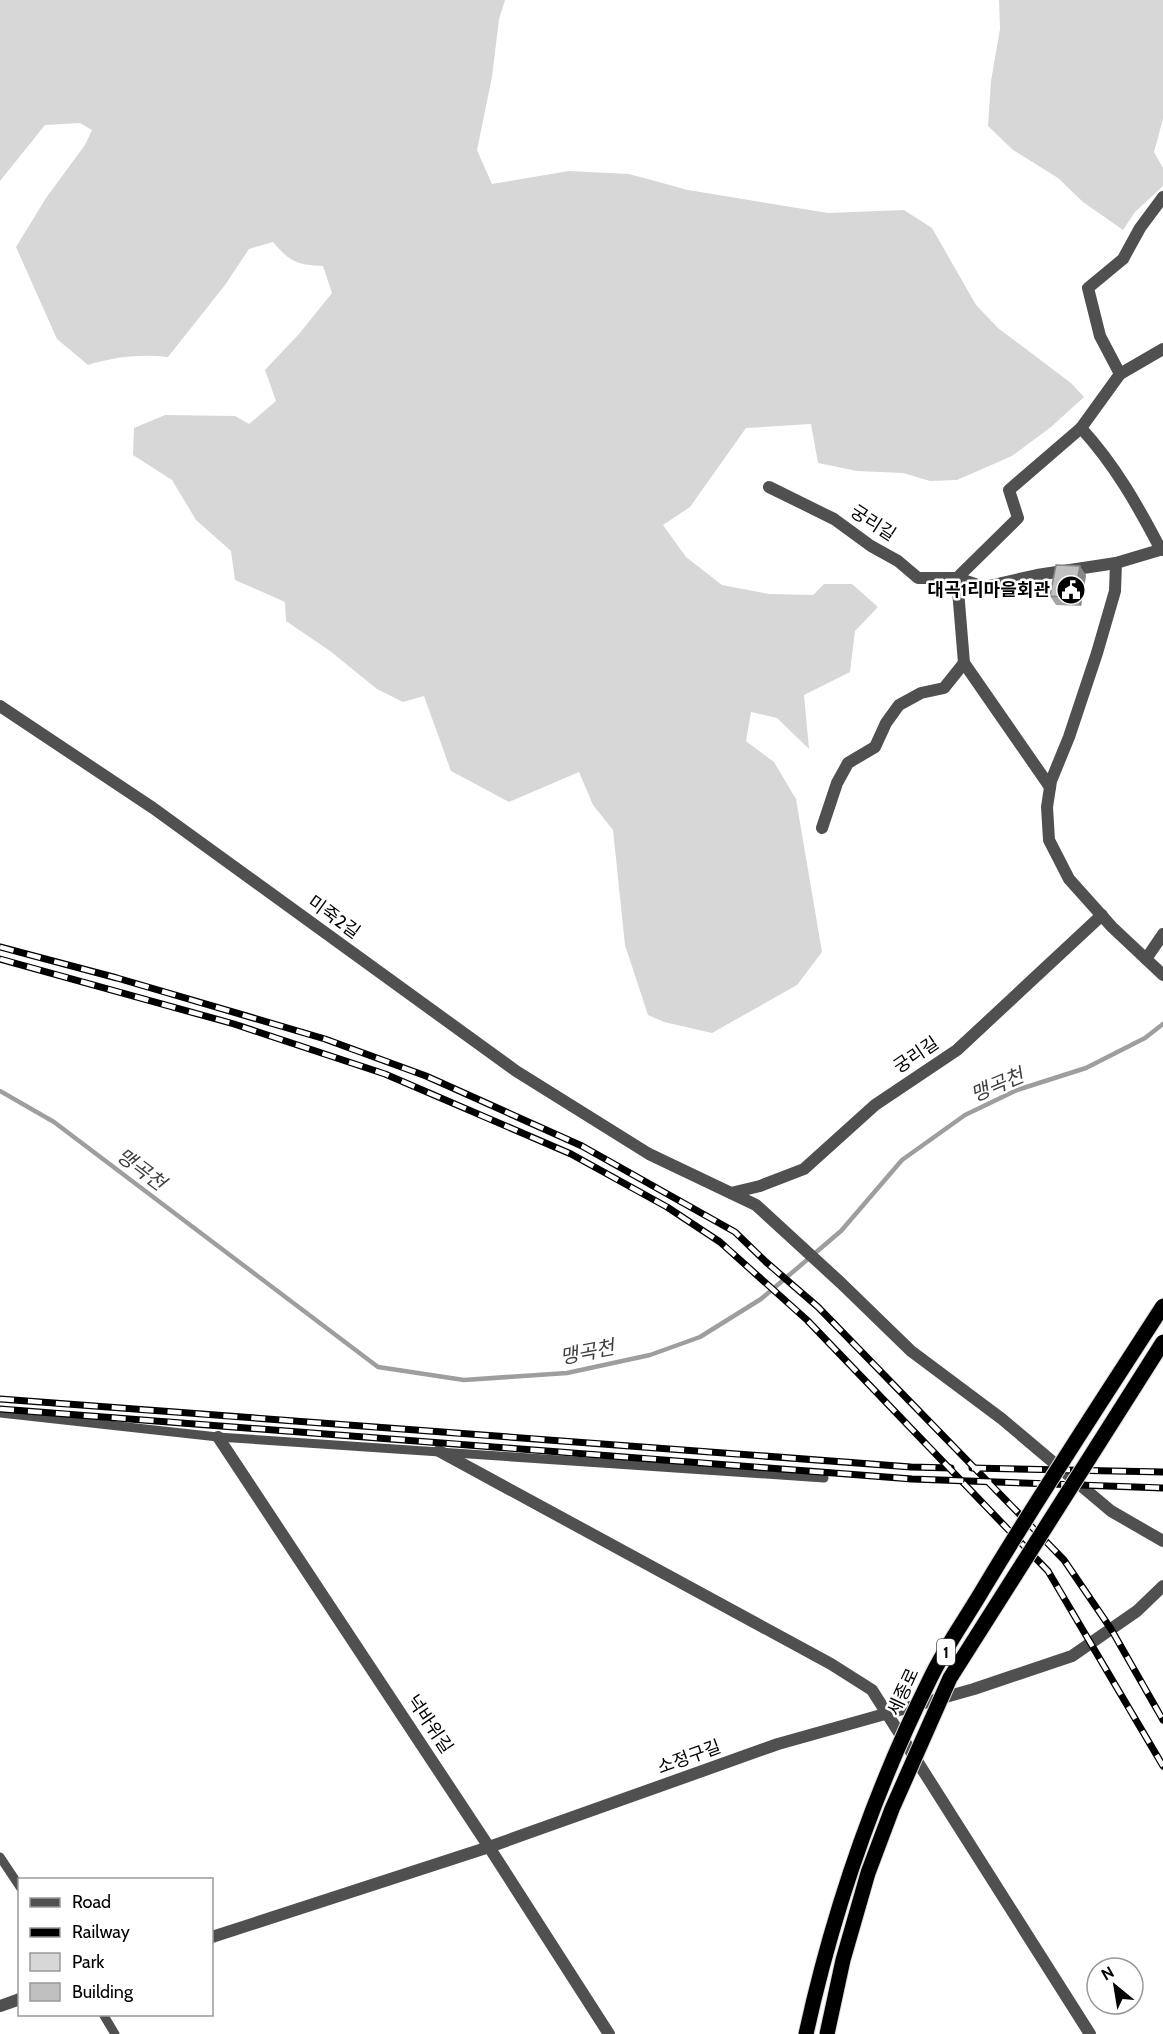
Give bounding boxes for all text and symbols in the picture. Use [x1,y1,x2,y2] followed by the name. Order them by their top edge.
[846,500,900,546] street label: 궁리길
[1055,574,1087,606] public building icon: 대곡1리마을회관
[927,579,1050,601] place label: 대곡1리마을회관
[304,891,364,943] street label: 미죽2길
[889,1032,943,1078] street label: 궁리길
[967,1062,1029,1107] water label: 맹곡천
[112,1143,172,1197] water label: 맹곡천
[558,1334,619,1369] water label: 맹곡천
[937,1639,955,1665] road number: 1
[883,1665,923,1719] street label: 세종로
[402,1690,458,1758] street label: 넉바위길
[654,1735,724,1779] street label: 소정구길
[18,1878,213,2016] legend
[72,1891,111,1913] text: Road
[72,1921,130,1943] text: Railway
[72,1951,105,1973] text: Park
[1085,1956,1145,2016] north arrow
[1098,1962,1117,1984] text: N
[72,1981,134,2003] text: Building

